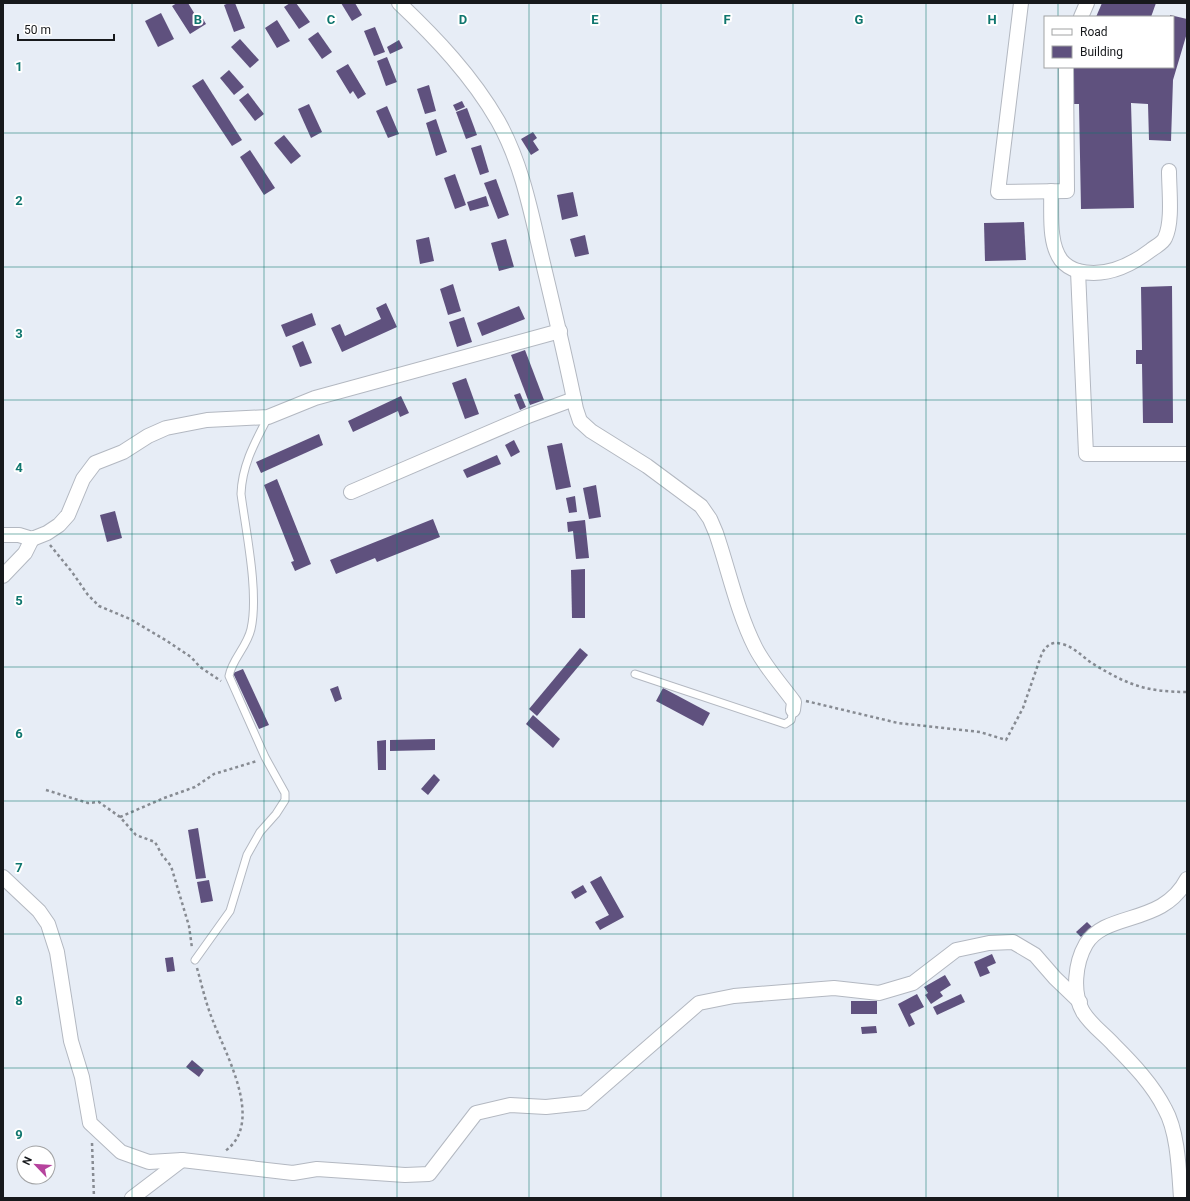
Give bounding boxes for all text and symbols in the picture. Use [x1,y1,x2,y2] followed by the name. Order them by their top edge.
[194,12,202,27] text: B
[327,12,336,27] text: C
[459,12,467,27] text: D
[591,12,599,27] text: E
[723,12,731,27] text: F
[855,12,864,27] text: G
[987,12,997,27] text: H
[18,16,114,42] scale bar
[1044,16,1174,68] legend
[24,23,51,37] text: 50 m
[1080,25,1108,39] text: Road
[1080,45,1123,59] text: Building
[15,59,23,74] text: 1
[15,193,23,208] text: 2
[15,326,23,341] text: 3
[15,460,23,475] text: 4
[15,593,23,608] text: 5
[15,726,23,741] text: 6
[15,860,23,875] text: 7
[15,993,23,1008] text: 8
[15,1127,23,1142] text: 9
[16,1145,56,1185] north arrow
[20,1155,35,1167] text: N

